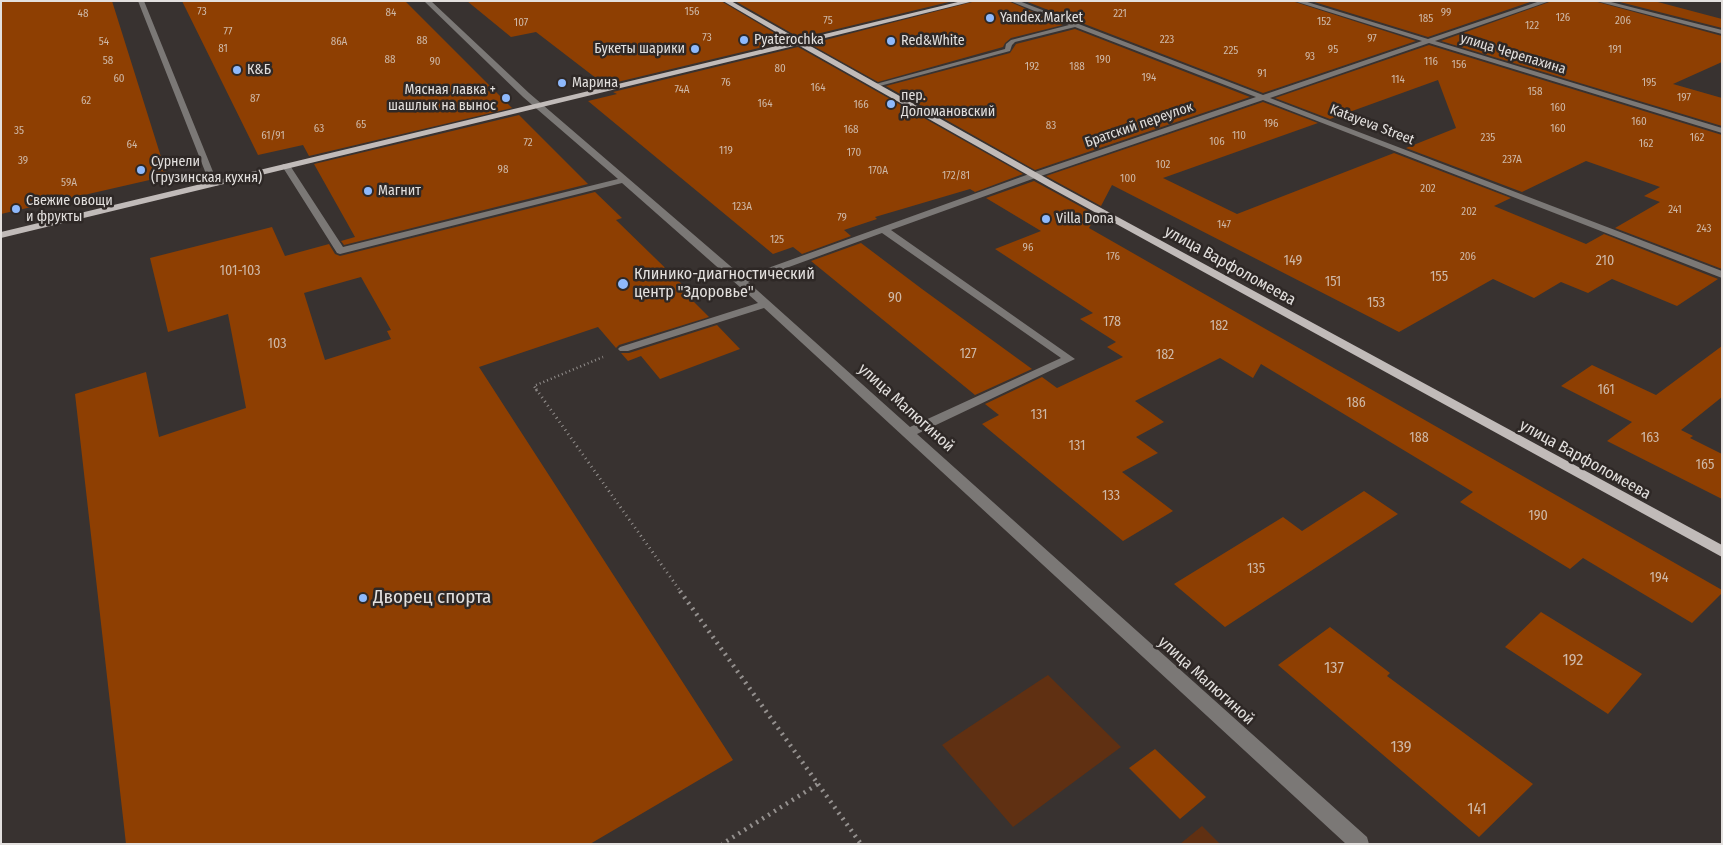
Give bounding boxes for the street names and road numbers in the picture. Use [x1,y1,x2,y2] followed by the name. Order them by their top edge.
[1458,30,1568,78] street label: улица Черепахина
[1083,99,1195,151] street label: Братский переулок
[1327,101,1417,149] street label: Katayeva Street
[1161,222,1299,310] street label: улица Варфоломеева
[854,360,958,456] street label: улица Малюгиной
[1516,416,1654,504] street label: улица Варфоломеева
[1154,633,1258,729] street label: улица Малюгиной

